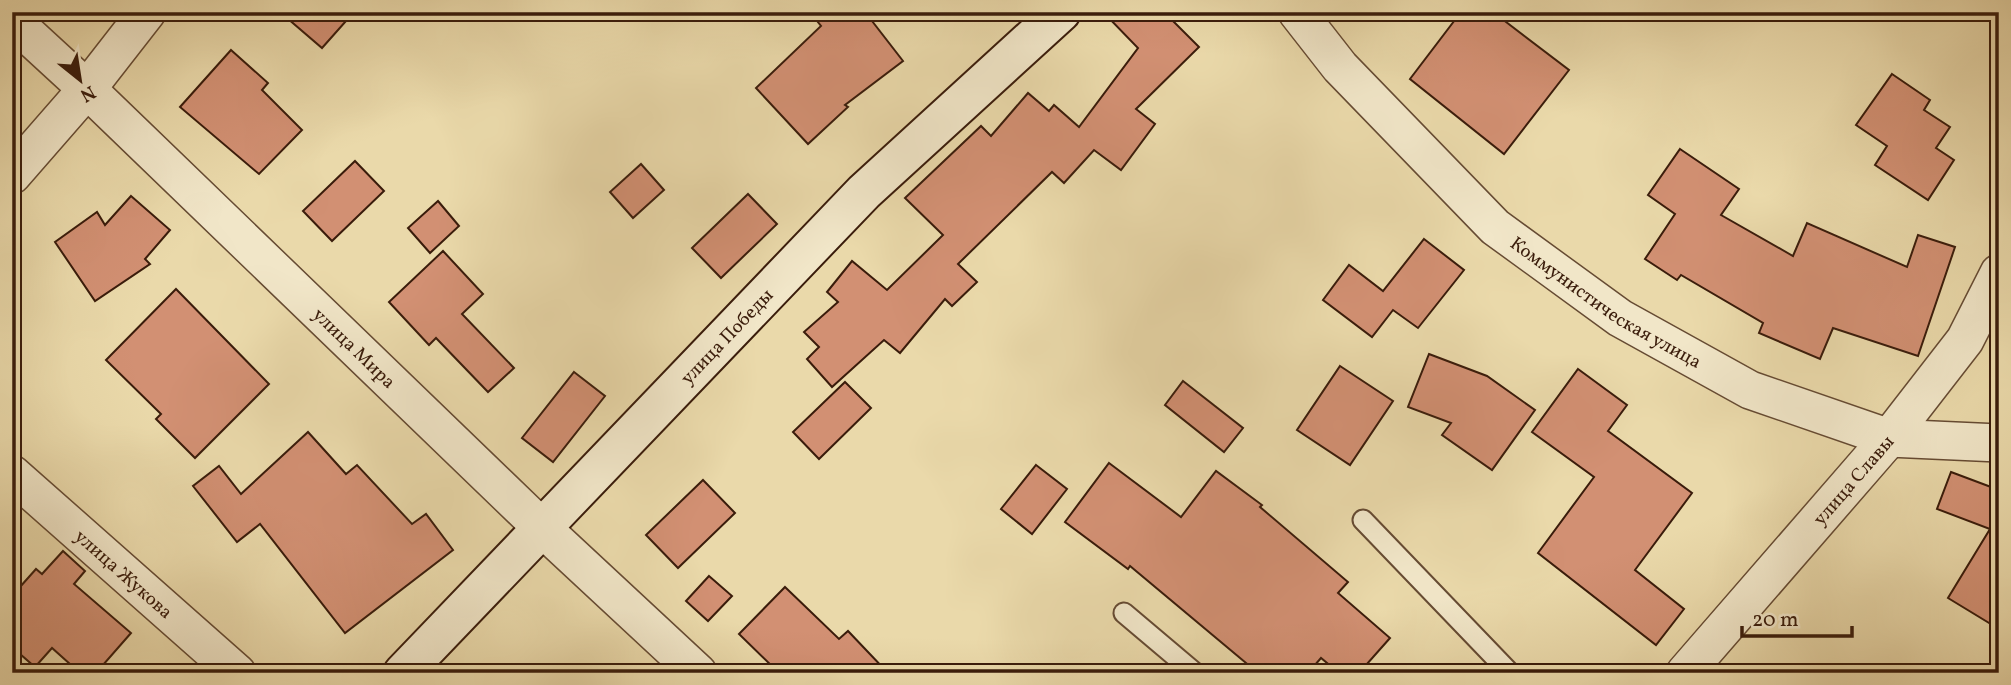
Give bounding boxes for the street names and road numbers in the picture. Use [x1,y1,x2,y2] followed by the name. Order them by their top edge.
[1504,231,1706,376] street label: Коммунистическая улица
[675,283,780,391] street label: улица Победы
[306,303,401,395] street label: улица Мира
[1808,430,1901,532] street label: улица Славы
[68,524,178,625] street label: улица Жукова

